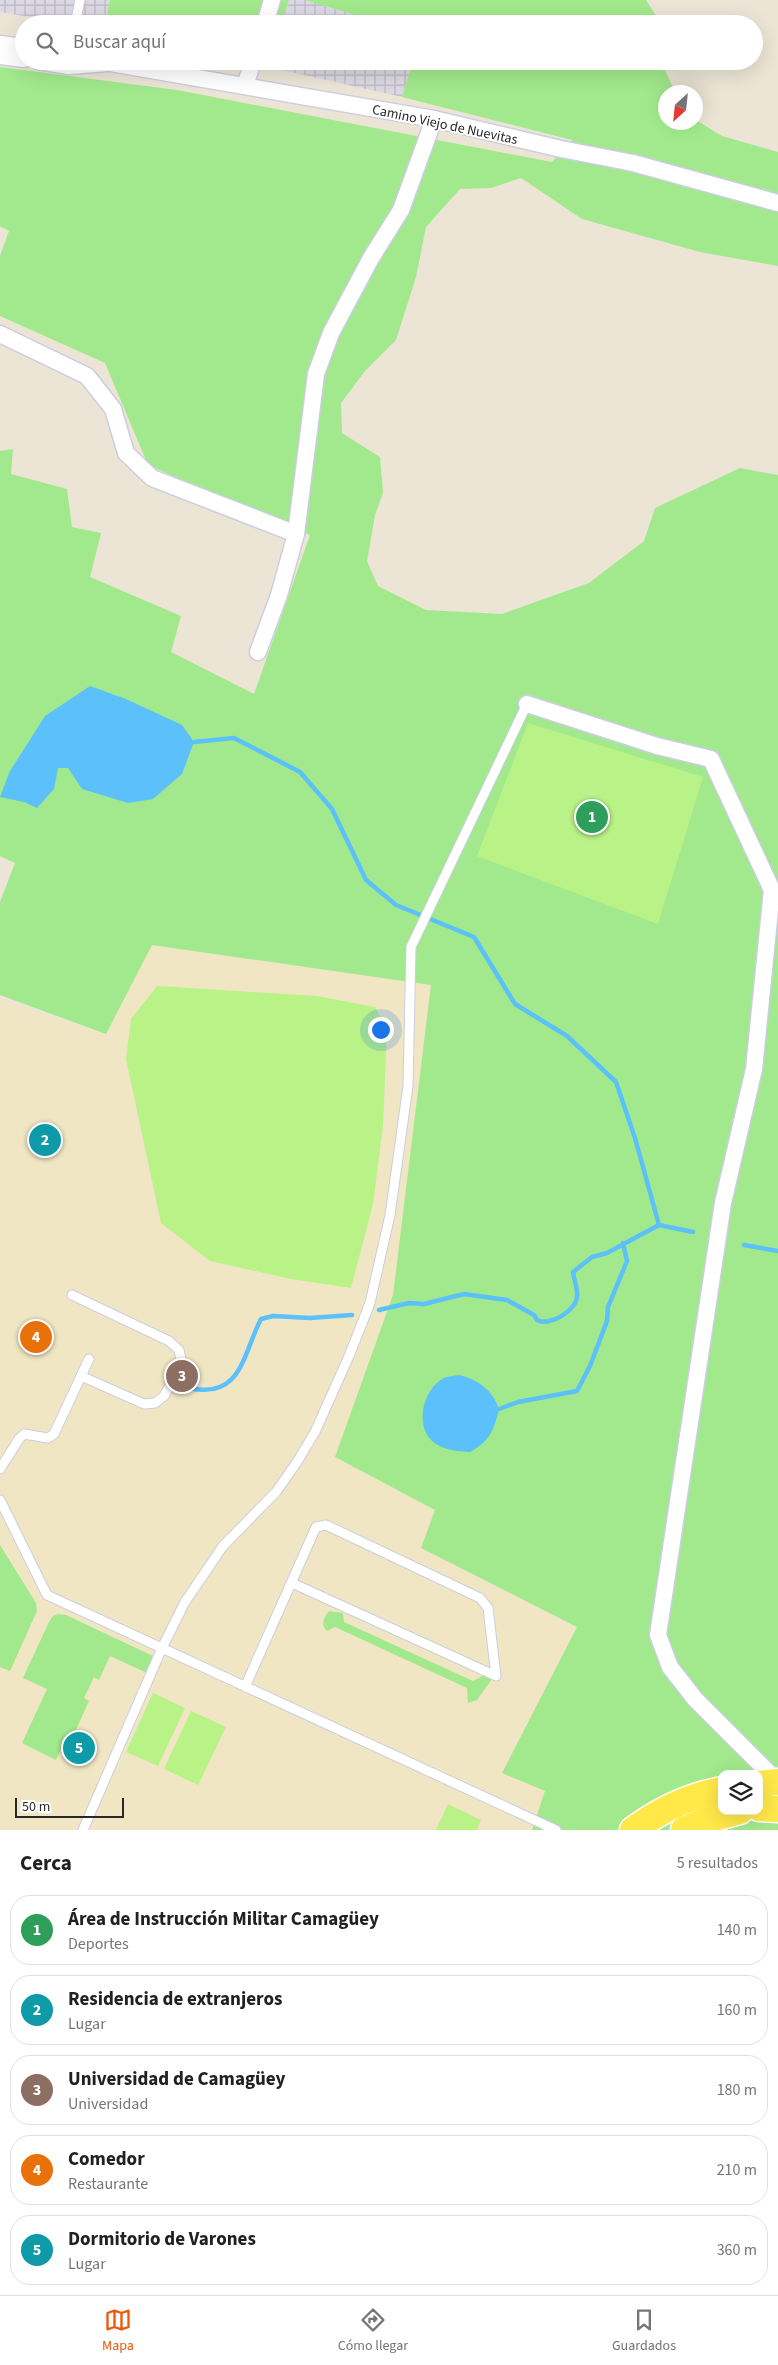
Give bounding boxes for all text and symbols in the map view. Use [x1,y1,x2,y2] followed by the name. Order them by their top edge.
[15,15,763,70] search box
[33,29,61,57] icon: search
[73,29,166,56] text: Buscar aquí
[658,85,703,130] north arrow
[370,100,519,150] street label: Camino Viejo de Nuevitas
[576,798,608,836] pin: 1
[368,1017,394,1043] your location
[29,1121,61,1159] pin: 2
[20,1318,52,1356] pin: 4
[166,1357,198,1395] pin: 3
[63,1729,95,1767] pin: 5
[718,1770,763,1815] map controls
[718,1770,763,1815] button: layers
[15,1795,124,1818] scale bar
[22,1797,50,1817] text: 50 m
[20,1848,72,1878] text: Cerca
[677,1852,758,1874] text: 5 resultados
[68,1906,379,1933] text: Área de Instrucción Militar Camagüey
[33,1919,41,1941] text: 1
[717,1919,757,1941] text: 140 m
[68,1933,129,1955] text: Deportes
[68,1986,282,2013] text: Residencia de extranjeros
[33,1999,41,2021] text: 2
[717,1999,757,2021] text: 160 m
[68,2013,106,2035] text: Lugar
[68,2066,286,2093] text: Universidad de Camagüey
[33,2079,41,2101] text: 3
[717,2079,757,2101] text: 180 m
[68,2093,148,2115] text: Universidad
[68,2146,145,2173] text: Comedor
[33,2159,41,2181] text: 4
[717,2159,757,2181] text: 210 m
[68,2173,148,2195] text: Restaurante
[68,2226,256,2253] text: Dormitorio de Varones
[33,2239,41,2261] text: 5
[717,2239,757,2261] text: 360 m
[68,2253,106,2275] text: Lugar
[102,2306,134,2356] tab: Mapa
[338,2306,408,2356] tab: Cómo llegar
[612,2306,676,2356] tab: Guardados

